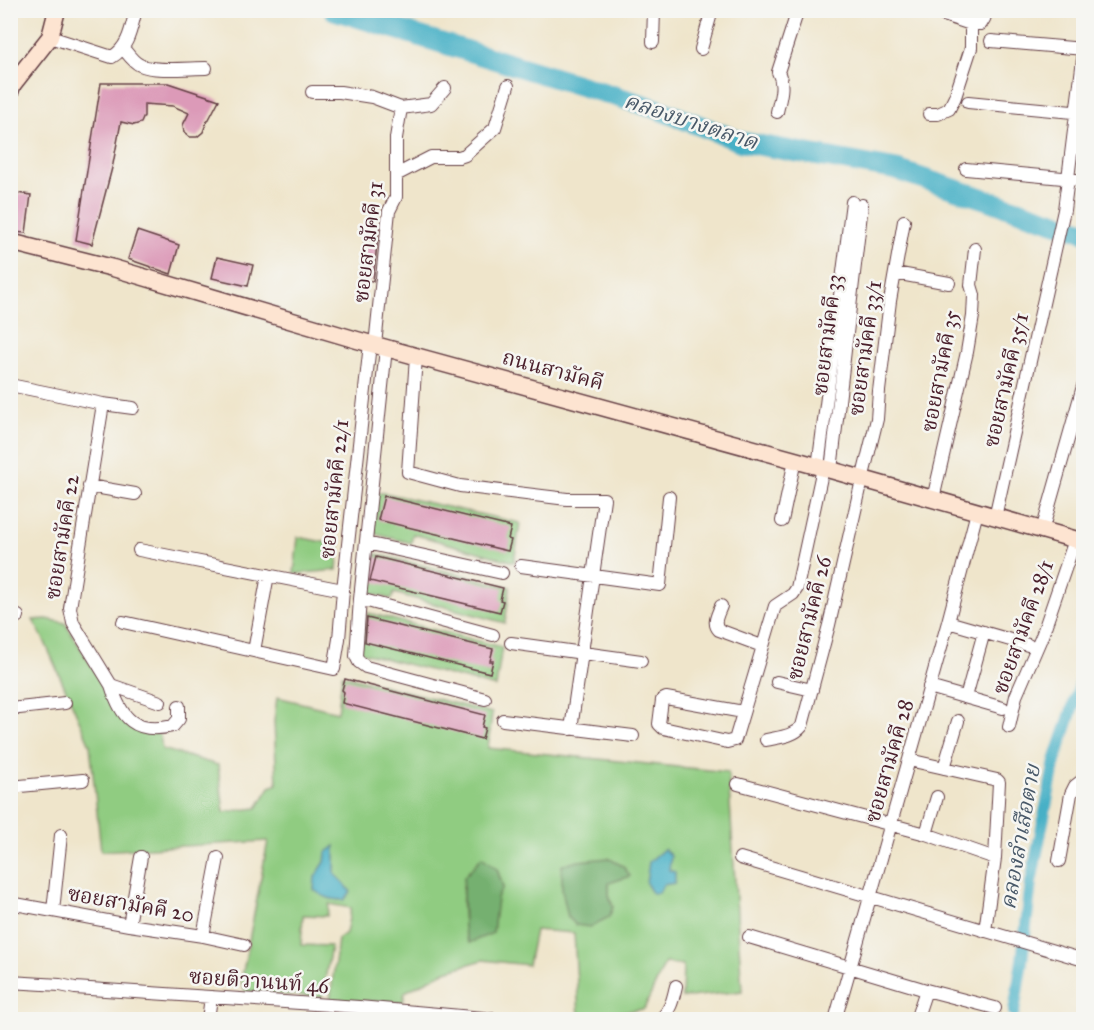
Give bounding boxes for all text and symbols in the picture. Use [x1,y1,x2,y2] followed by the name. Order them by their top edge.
[621,87,762,156] water label: คลองบางตลาด
[348,180,388,304] street label: ซอยสามัคคี 31
[807,273,847,397] street label: ซอยสามัคคี 33
[843,279,887,417] street label: ซอยสามัคคี 33/1
[915,308,965,434] street label: ซอยสามัคคี 35
[978,310,1034,450] street label: ซอยสามัคคี 35/1
[499,344,607,396] street label: ถนนสามัคคี
[314,418,354,560] street label: ซอยสามัคคี 22/1
[39,472,85,601] street label: ซอยสามัคคี 22
[781,552,837,683] street label: ซอยสามัคคี 26
[987,556,1059,698] street label: ซอยสามัคคี 28/1
[859,696,919,826] street label: ซอยสามัคคี 28
[994,761,1046,912] water label: คลองลำเสือตาย
[66,880,196,928] street label: ซอยสามัคคี 20
[188,963,331,999] street label: ซอยติวานนท์ 46

